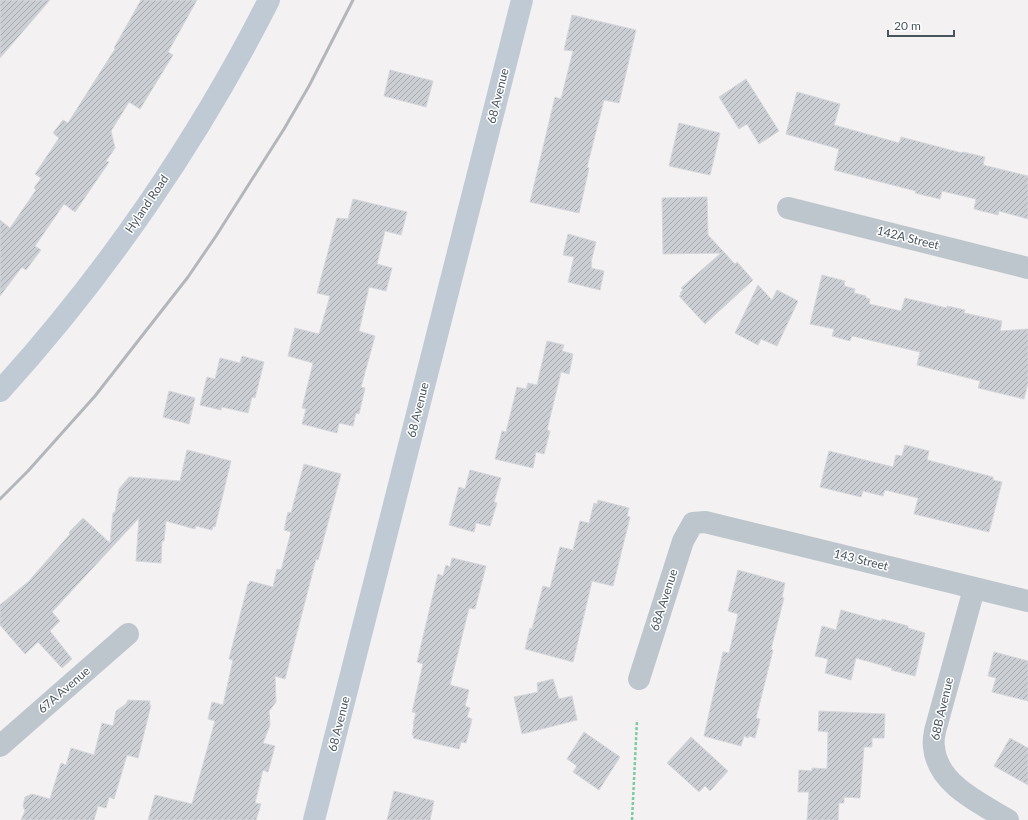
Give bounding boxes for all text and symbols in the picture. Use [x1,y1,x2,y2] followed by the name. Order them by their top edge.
[888,12,954,38] scale bar
[894,18,921,33] text: 20 m
[483,67,512,125] street label: 68 Avenue
[122,172,172,236] street label: Hyland Road
[876,223,941,253] street label: 142A Street
[403,381,432,439] street label: 68 Avenue
[832,546,891,574] street label: 143 Street
[646,567,681,633] street label: 68A Avenue
[35,663,93,716] street label: 67A Avenue
[927,676,956,742] street label: 68B Avenue
[324,695,353,753] street label: 68 Avenue

